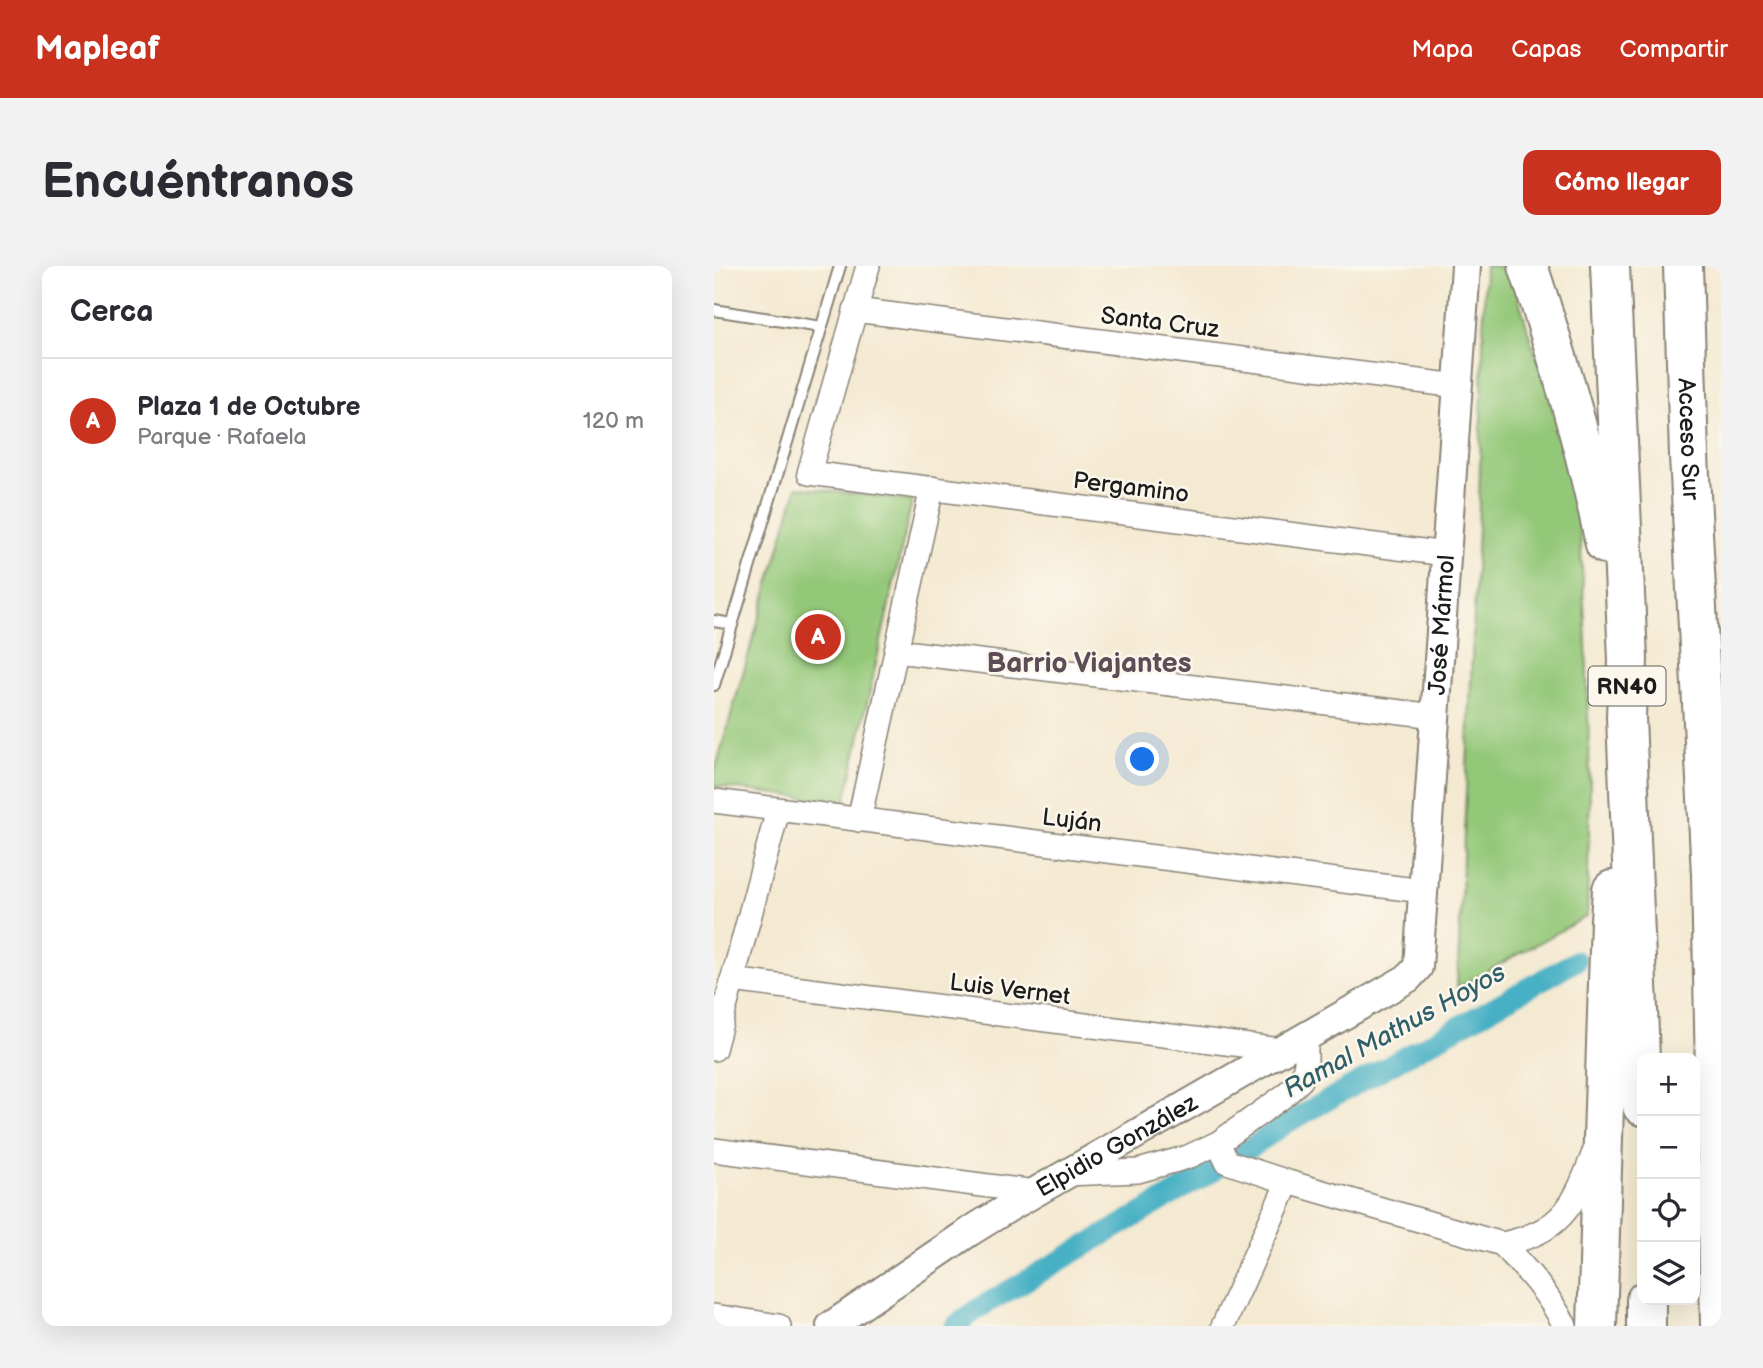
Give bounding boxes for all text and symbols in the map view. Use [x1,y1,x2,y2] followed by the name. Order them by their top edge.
[35,29,160,69] text: Mapleaf
[1412,35,1473,64] text: Mapa
[1511,35,1581,64] text: Capas
[1619,35,1728,64] text: Compartir
[1523,150,1721,215] button: Cómo llegar
[42,153,354,212] text: Encuéntranos
[70,294,153,330] text: Cerca
[1099,301,1221,344] street label: Santa Cruz
[1672,377,1705,501] street label: Acceso Sur
[137,392,361,423] text: Plaza 1 de Octubre
[86,407,100,435] text: A
[583,407,644,435] text: 120 m
[137,423,307,451] text: Parque · Rafaela
[1071,466,1191,509] street label: Pergamino
[1423,554,1461,696] street label: José Mármol
[795,611,841,663] pin: A
[987,647,1192,680] district label: Barrio Viajantes
[1588,666,1665,706] road number: RN40
[1125,742,1159,776] your location
[1040,802,1103,839] street label: Luján
[1278,957,1511,1105] water label: Ramal Mathus Hoyos
[948,968,1073,1011] street label: Luis Vernet
[1637,1053,1700,1305] map controls
[1637,1053,1700,1116] button: +
[1031,1088,1203,1204] street label: Elpidio González
[1637,1116,1700,1179] button: −
[1637,1179,1700,1242] button: locate
[1637,1242,1700,1305] button: layers

